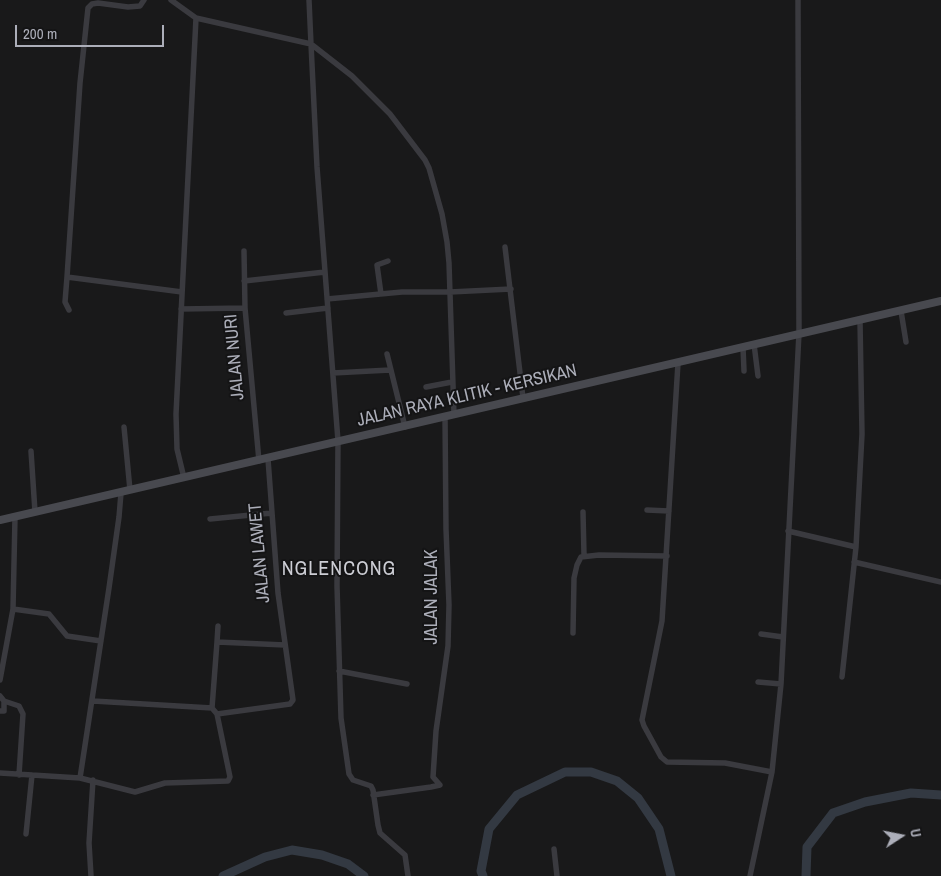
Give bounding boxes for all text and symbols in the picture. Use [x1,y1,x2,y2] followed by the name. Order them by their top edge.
[18,15,166,47] scale bar
[23,23,57,44] text: 200 m
[220,313,250,401] street label: JALAN NURI
[355,360,579,432] street label: JALAN RAYA KLITIK - KERSIKAN
[245,502,275,604] street label: JALAN LAWET
[421,549,443,645] street label: JALAN JALAK
[281,558,397,582] district label: NGLENCONG
[876,811,926,861] north arrow
[906,827,925,839] text: U

